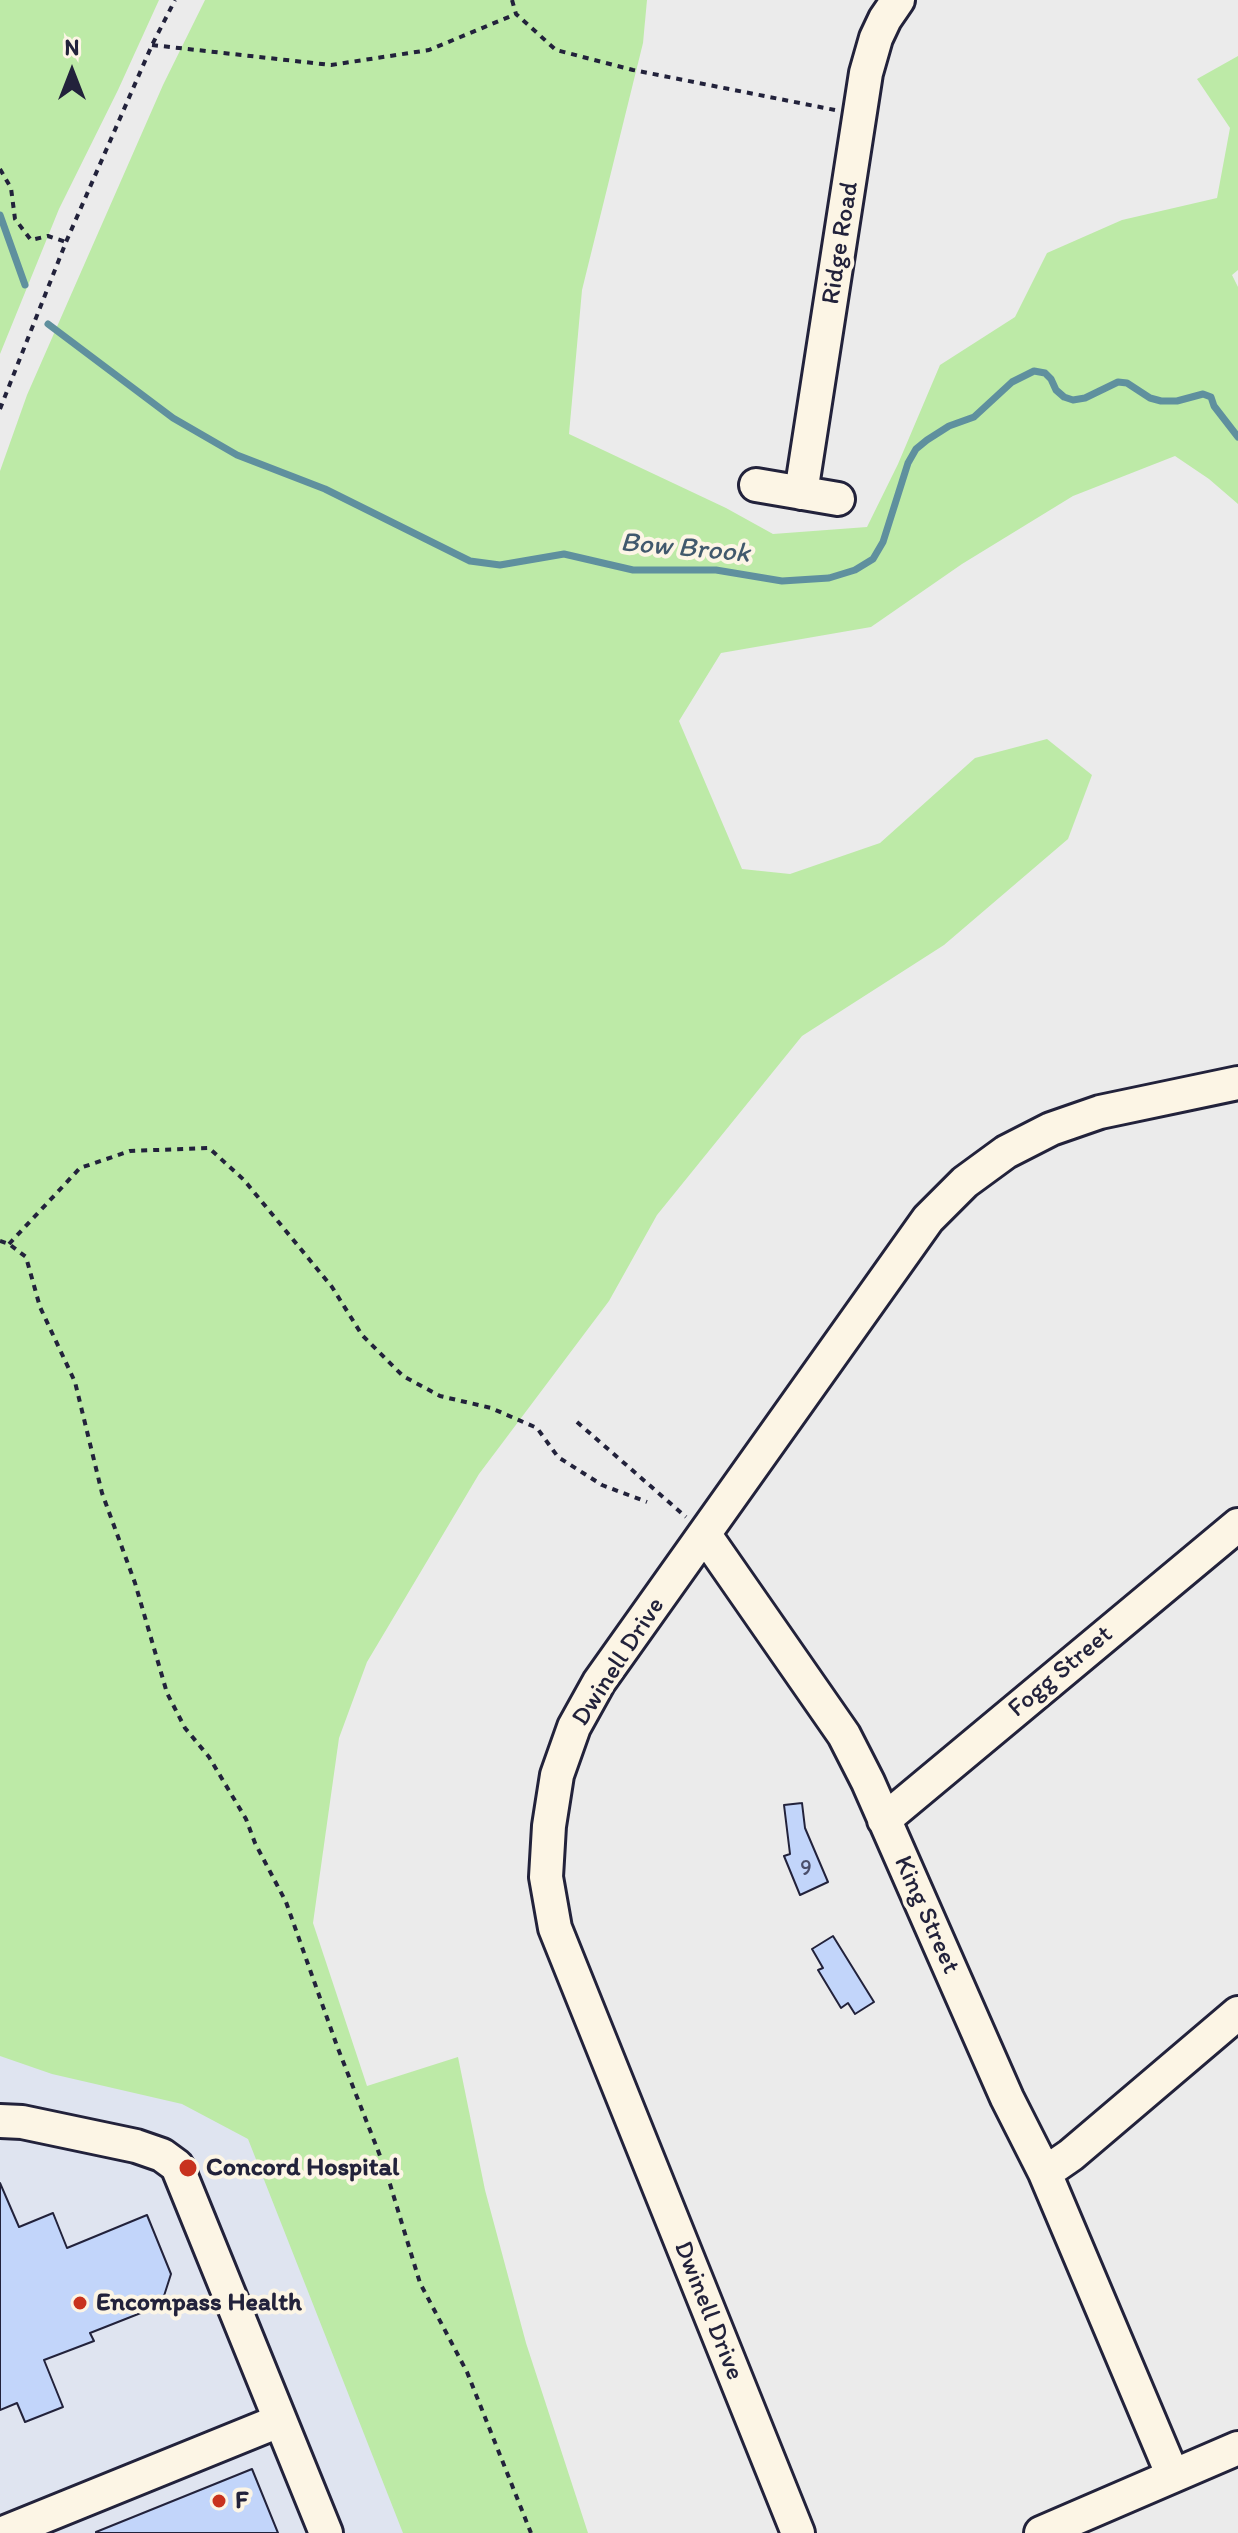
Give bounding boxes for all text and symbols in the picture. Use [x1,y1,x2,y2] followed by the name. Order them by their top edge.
[32,32,112,112] north arrow
[65,34,79,61] text: N
[816,179,866,307] street label: Ridge Road
[619,527,751,571] water label: Bow Brook
[566,1592,672,1732] street label: Dwinell Drive
[1002,1619,1120,1725] street label: Fogg Street
[886,1851,966,1979] street label: King Street
[800,1856,812,1882] house number: 9
[206,2152,399,2184] place label: Concord Hospital
[177,2157,199,2179] marker: Concord Hospital
[666,2237,750,2385] street label: Dwinell Drive
[96,2287,302,2319] place label: Encompass Health
[71,2294,89,2312] marker: Encompass Health
[235,2485,248,2517] place label: F
[210,2492,228,2510] marker: F

